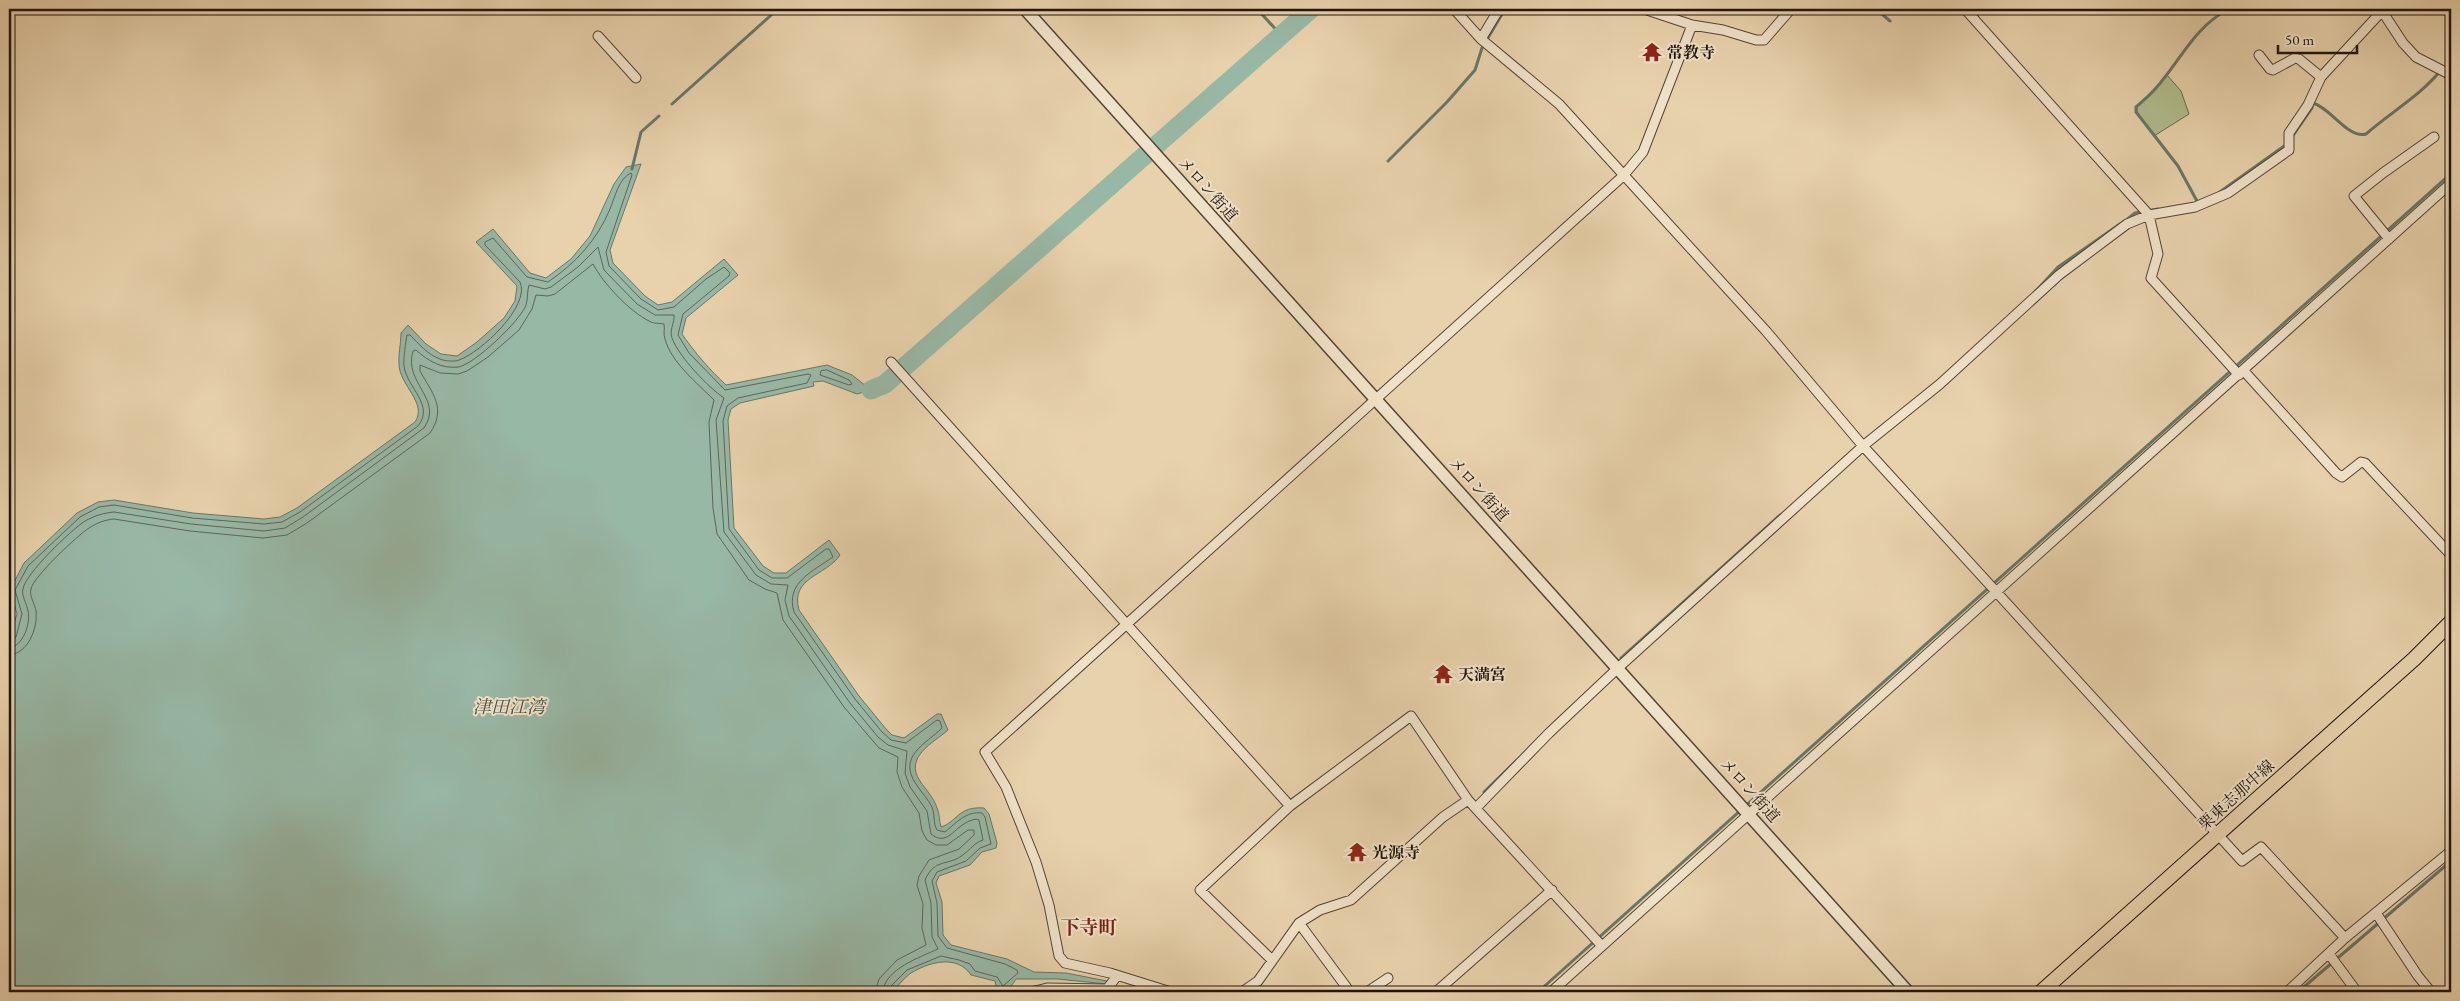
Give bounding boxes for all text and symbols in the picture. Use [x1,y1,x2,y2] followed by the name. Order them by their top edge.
[2278,22,2356,54] scale bar
[2285,30,2314,49] text: 50 m
[1641,41,1663,63] temple icon: 常教寺
[1667,42,1715,63] place label: 常教寺
[1173,152,1243,226] street label: メロン街道
[1444,452,1514,526] street label: メロン街道
[1432,663,1454,685] temple icon: 天満宮
[1458,664,1506,685] place label: 天満宮
[473,695,548,718] water label: 津田江湾
[1715,753,1785,827] street label: メロン街道
[2193,755,2279,835] street label: 栗東志那中線
[1346,841,1368,863] temple icon: 光源寺
[1372,842,1420,863] place label: 光源寺
[1060,915,1118,940] district label: 下寺町

